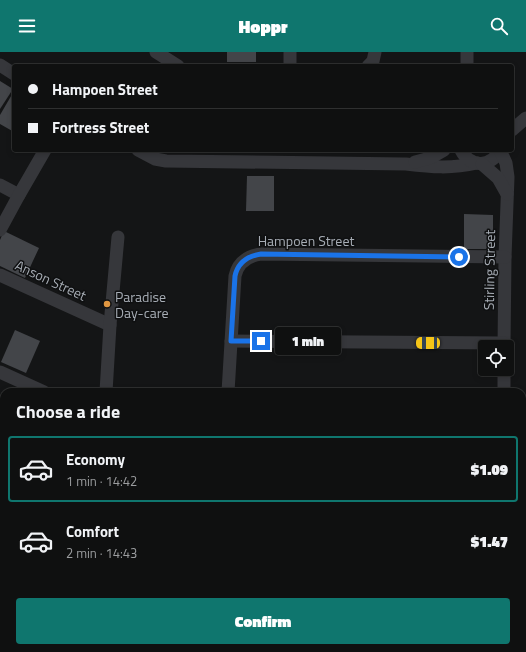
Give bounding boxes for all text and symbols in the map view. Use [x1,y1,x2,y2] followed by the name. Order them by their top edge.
[238,13,288,40] text: Hoppr
[16,15,38,37] icon: menu
[488,15,510,37] icon: search
[52,78,158,101] text: Hampoen Street
[52,116,149,139] text: Fortress Street
[258,230,354,251] street label: Hampoen Street
[478,230,500,310] street label: Stirling Street
[450,248,468,266] route start
[12,254,90,306] street label: Anson Street
[115,286,169,323] place label: Paradise Day-care
[102,299,112,309] marker: Paradise Day-care
[275,327,341,355] callout: 1 min
[292,331,324,351] text: 1 min
[252,332,270,350] route end
[416,337,440,349] car
[478,340,514,376] map controls
[478,340,514,376] button: locate
[16,398,120,425] text: Choose a ride
[66,448,125,471] text: Economy
[18,451,54,487] icon: car
[471,458,508,481] text: $1.09
[66,471,137,491] text: 1 min · 14:42
[66,520,119,543] text: Comfort
[18,523,54,559] icon: car
[471,530,508,553] text: $1.47
[66,543,137,563] text: 2 min · 14:43
[16,598,510,644] button: Confirm

